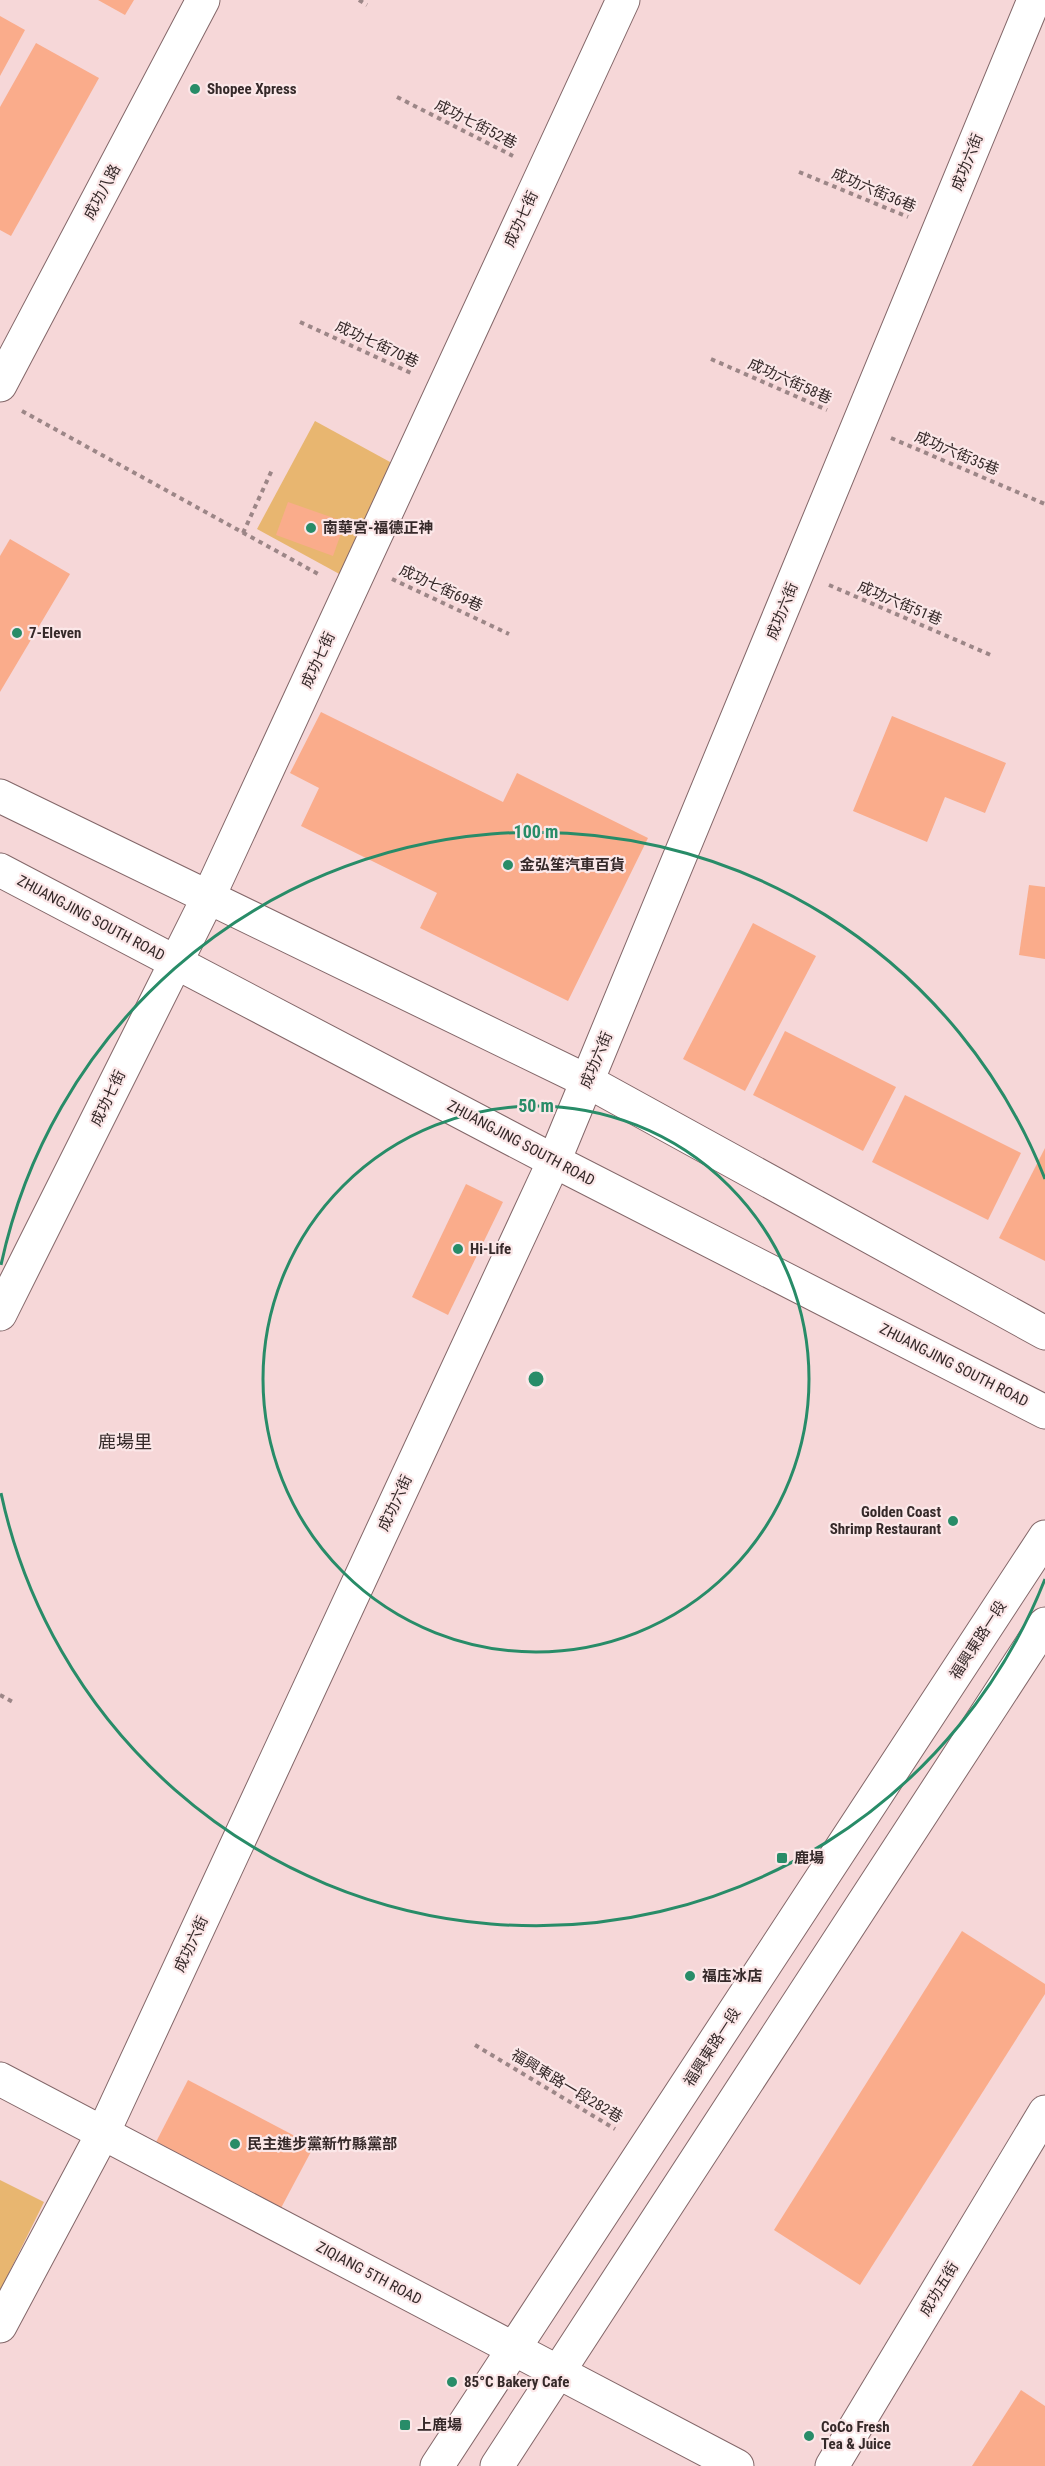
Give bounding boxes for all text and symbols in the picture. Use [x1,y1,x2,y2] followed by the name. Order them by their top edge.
[207,80,297,98] place label: Shopee Xpress
[188,82,202,96] marker: Shopee Xpress
[432,96,520,152] street label: 成功七街52巷
[947,131,987,193] street label: 成功六街
[80,161,124,223] street label: 成功八路
[829,164,919,216] street label: 成功六街36巷
[500,188,542,250] street label: 成功七街
[332,317,422,371] street label: 成功七街70巷
[745,355,835,407] street label: 成功六街58巷
[912,427,1002,479] street label: 成功六街35巷
[323,519,433,537] place label: 南華宮-福德正神
[304,521,318,535] marker: 南華宮-福德正神
[396,561,486,615] street label: 成功七街69巷
[855,577,945,629] street label: 成功六街51巷
[762,580,802,642] street label: 成功六街
[29,624,81,642] place label: 7-Eleven
[10,626,24,640] marker: 7-Eleven
[297,629,339,691] street label: 成功七街
[514,821,558,842] text: 100 m
[520,856,625,874] place label: 金弘笙汽車百貨
[501,858,515,872] marker: 金弘笙汽車百貨
[14,871,168,965] street label: ZHUANGJING SOUTH ROAD
[576,1029,616,1091] street label: 成功六街
[87,1067,129,1129] street label: 成功七街
[518,1095,554,1116] text: 50 m
[444,1096,598,1190] street label: ZHUANGJING SOUTH ROAD
[470,1240,511,1258] place label: Hi-Life
[451,1242,465,1256] marker: Hi-Life
[877,1320,1031,1410] street label: ZHUANGJING SOUTH ROAD
[526,1369,546,1389] centre of rings
[98,1431,152,1452] district label: 鹿場里
[374,1472,416,1534] street label: 成功六街
[830,1503,941,1538] place label: Golden Coast Shrimp Restaurant
[946,1514,960,1528] marker: Golden Coast Shrimp Restaurant
[946,1597,1010,1683] street label: 福興東路一段
[794,1849,824,1867] place label: 鹿場
[775,1851,789,1865] marker: 鹿場
[170,1913,212,1975] street label: 成功六街
[702,1967,762,1985] place label: 福庒冰店
[683,1969,697,1983] marker: 福庒冰店
[680,2004,744,2090] street label: 福興東路一段
[508,2046,626,2126] street label: 福興東路一段282巷
[247,2135,397,2153] place label: 民主進步黨新竹縣黨部
[228,2137,242,2151] marker: 民主進步黨新竹縣黨部
[313,2238,425,2308] street label: ZIQIANG 5TH ROAD
[916,2259,962,2319] street label: 成功五街
[464,2373,569,2391] place label: 85°C Bakery Cafe
[445,2375,459,2389] marker: 85°C Bakery Cafe
[417,2416,462,2434] place label: 上鹿場
[398,2418,412,2432] marker: 上鹿場
[821,2418,891,2453] place label: CoCo Fresh Tea & Juice
[802,2429,816,2443] marker: CoCo Fresh Tea & Juice

